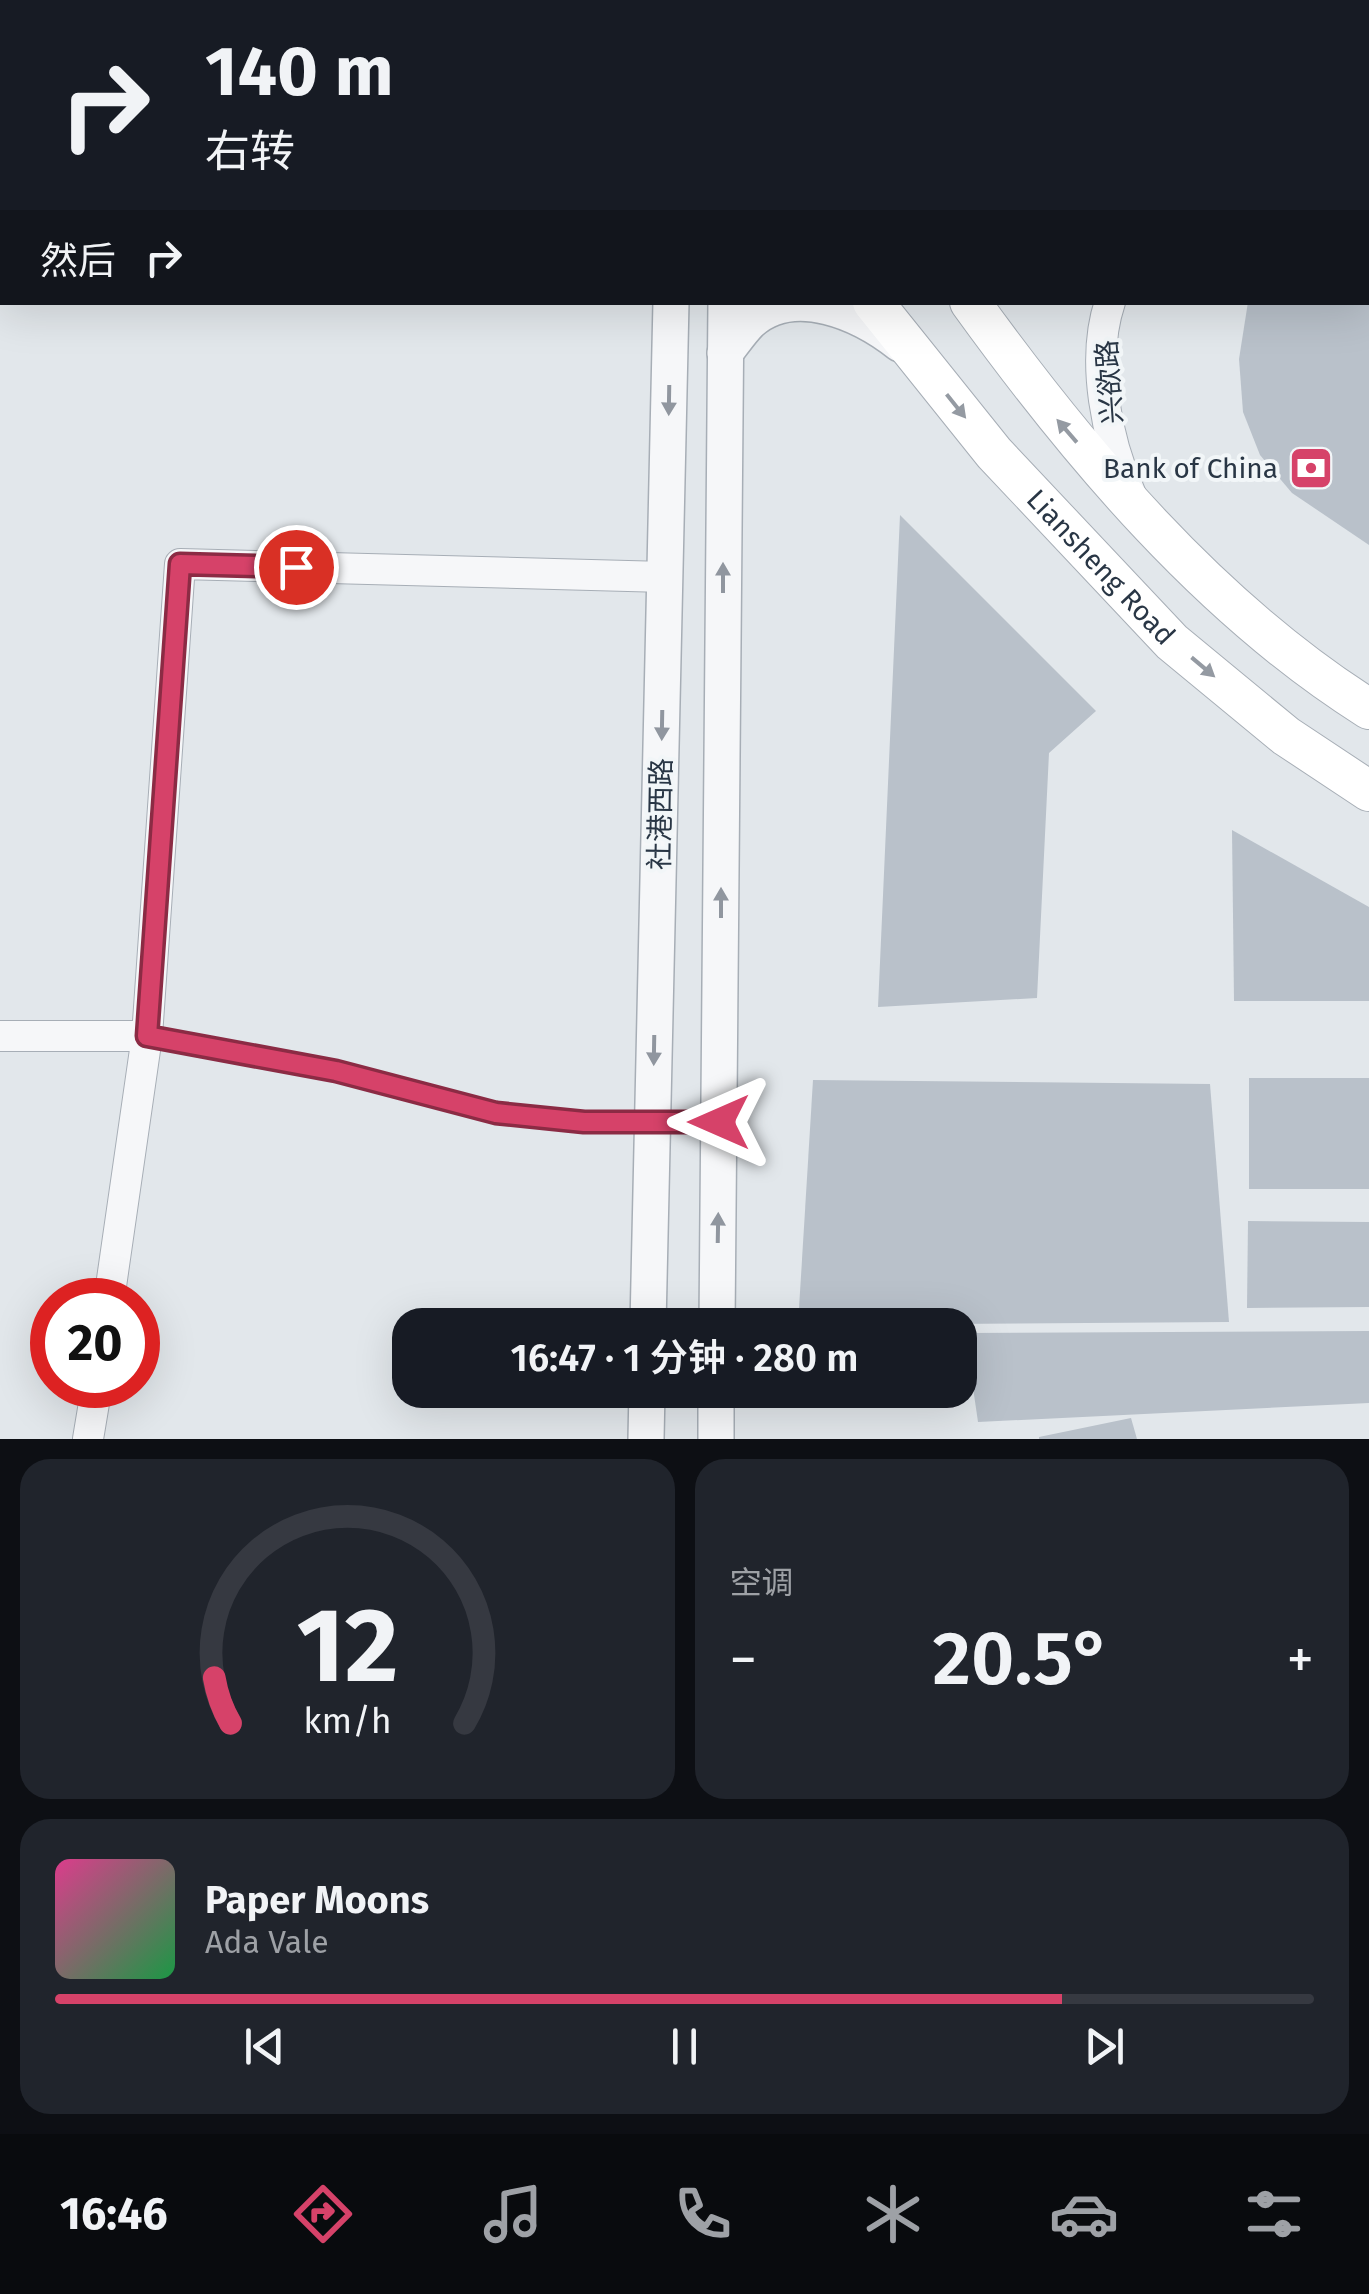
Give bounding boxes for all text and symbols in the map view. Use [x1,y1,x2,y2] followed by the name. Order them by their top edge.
[205,30,394,114] text: 140 m
[40,40,170,170] icon: right
[205,125,295,179] text: 右转
[136,230,191,285] icon: right
[40,238,116,284] text: 然后
[1090,339,1129,425] street label: 兴欲路
[661,384,677,416] one-way arrow
[945,393,966,419] one-way arrow
[1056,418,1078,443] one-way arrow
[1288,445,1334,491] bank icon: Bank of China
[1103,452,1278,485] place label: Bank of China
[1020,483,1182,652] street label: Liansheng Road
[254,525,339,610] pin
[269,540,324,595] icon: arrive
[716,561,732,593] one-way arrow
[1190,656,1215,677] one-way arrow
[653,709,669,741] one-way arrow
[643,758,678,870] street label: 社港西路
[713,886,729,918] one-way arrow
[646,1034,662,1066] one-way arrow
[667,1070,771,1174] position arrow
[710,1211,726,1243] one-way arrow
[30,1278,160,1408] speed limit sign: 20
[511,1335,858,1381] text: 16:47 · 1 分钟 · 280 m
[730,1564,794,1602] text: 空调
[296,1584,398,1709] text: 12
[933,1614,1111,1704] text: 20.5°
[730,1627,757,1693] text: −
[1287,1627,1314,1693] text: +
[303,1700,391,1742] text: km/h
[205,1877,429,1923] text: Paper Moons
[205,1923,329,1961] text: Ada Vale
[237,2019,292,2074] icon: previous
[657,2019,712,2074] icon: pause
[1077,2019,1132,2074] icon: next
[288,2179,358,2249] icon: directions
[478,2179,548,2249] icon: music
[668,2179,738,2249] icon: phone
[858,2179,928,2249] icon: climate
[1049,2179,1119,2249] icon: car
[1239,2179,1309,2249] icon: filters
[60,2187,168,2241] text: 16:46

